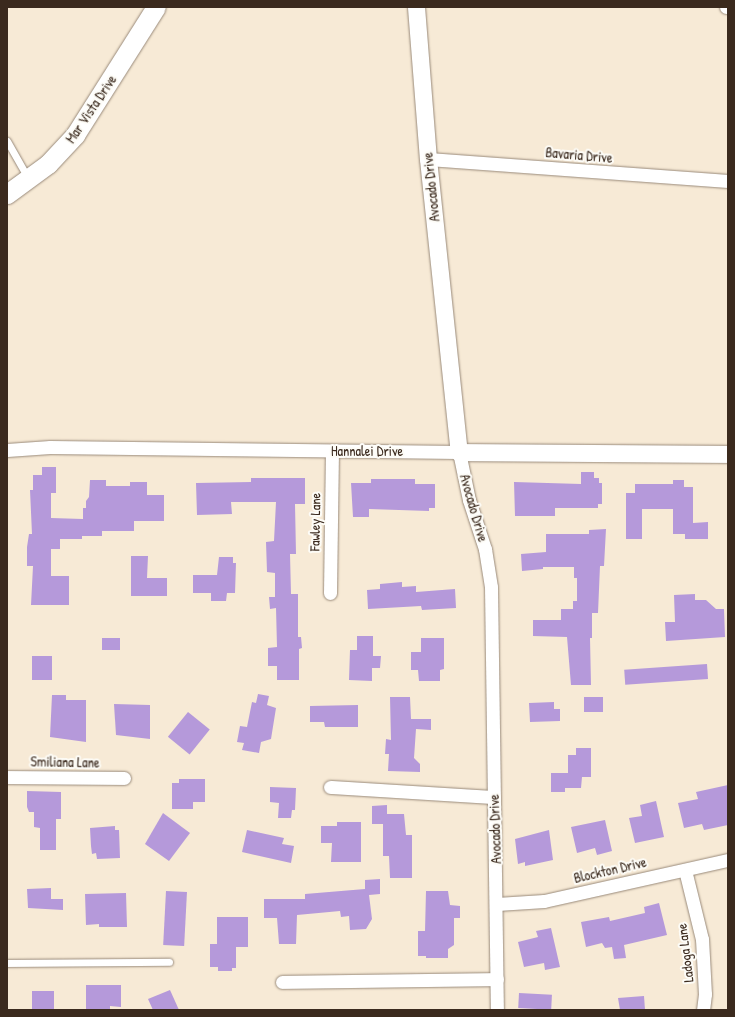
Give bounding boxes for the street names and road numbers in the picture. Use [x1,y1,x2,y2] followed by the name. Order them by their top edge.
[62,72,120,146] street label: Mar Vista Drive
[545,144,613,166] street label: Bavaria Drive
[419,151,443,223] street label: Avocado Drive
[331,443,403,459] street label: Hannalei Drive
[456,472,492,544] street label: Avocado Drive
[306,493,324,551] street label: Fawley Lane
[30,753,100,771] street label: Smiliana Lane
[485,794,505,864] street label: Avocado Drive
[572,853,648,887] street label: Blockton Drive
[673,923,697,983] street label: Ladoga Lane

